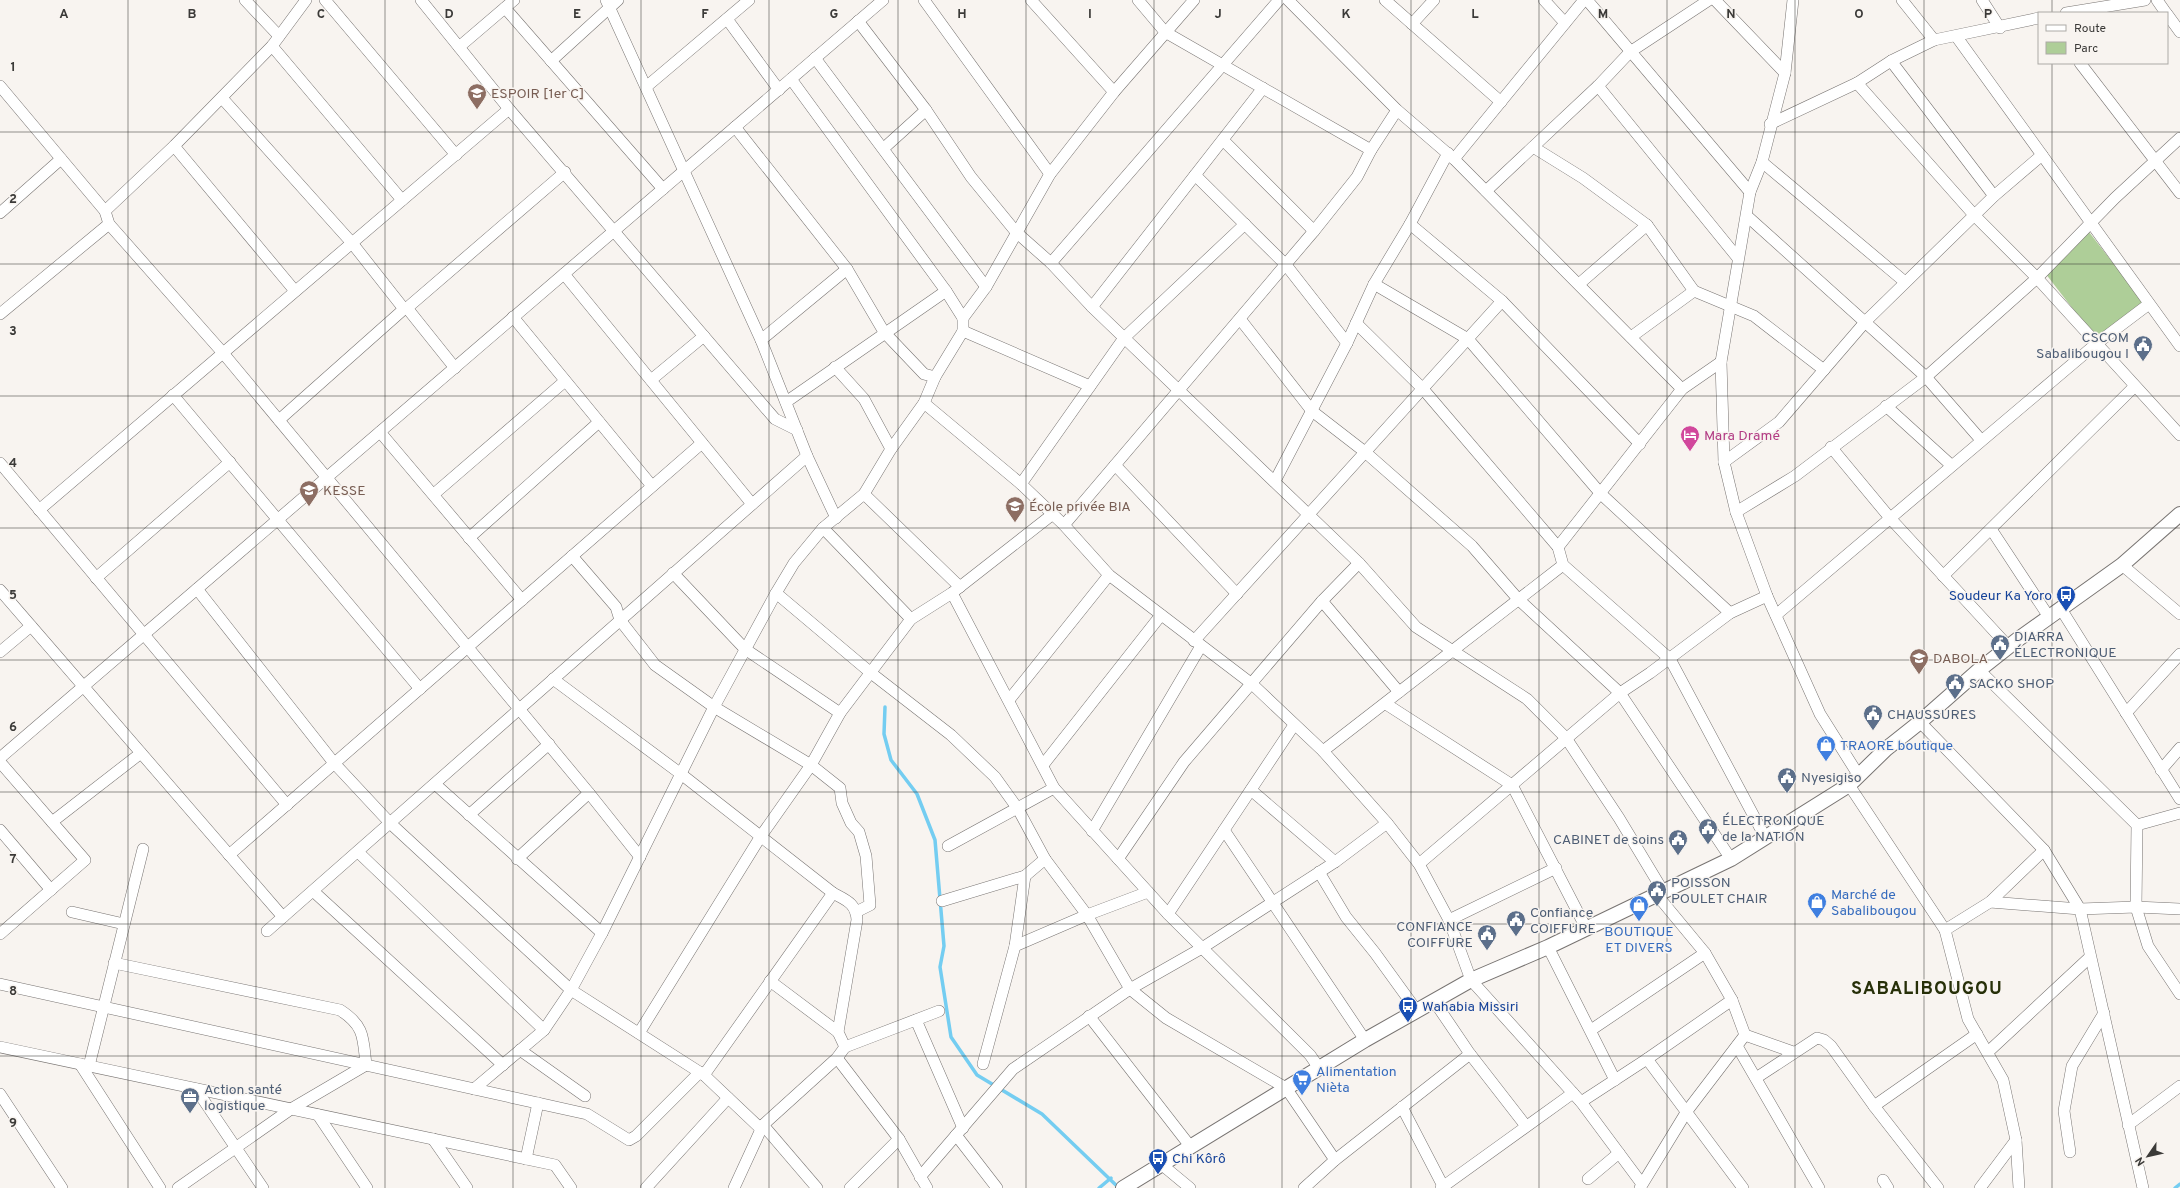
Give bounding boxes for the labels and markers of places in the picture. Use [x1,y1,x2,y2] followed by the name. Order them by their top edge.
[466,82,488,110] school or university icon: ESPOIR [1er C]
[491,86,584,103] place label: ESPOIR [1er C]
[2036,330,2129,363] place label: CSCOM Sabalibougou I
[2132,334,2154,362] public building icon: CSCOM Sabalibougou I
[1679,424,1701,452] hotel icon: Mara Dramé
[1704,428,1780,445] place label: Mara Dramé
[298,479,320,507] school or university icon: KESSE
[323,483,366,500] place label: KESSE
[1004,495,1026,523] school or university icon: École privée BIA
[1029,498,1131,516] place label: École privée BIA
[2055,584,2077,612] bus stop icon: Soudeur Ka Yoro
[1949,588,2052,605] place label: Soudeur Ka Yoro
[2014,629,2117,662] place label: DIARRA ÉLECTRONIQUE
[1989,633,2011,661] public building icon: DIARRA ÉLECTRONIQUE
[1908,647,1930,675] school or university icon: DABOLA
[1933,651,1988,668] place label: DABOLA
[1944,672,1966,700] public building icon: SACKO SHOP
[1969,676,2054,693] place label: SACKO SHOP
[1862,703,1884,731] public building icon: CHAUSSURES
[1887,707,1976,724] place label: CHAUSSURES
[1815,734,1837,762] shop icon: TRAORE boutique
[1840,738,1953,755] place label: TRAORE boutique
[1776,766,1798,794] public building icon: Nyesigiso
[1801,770,1862,787] place label: Nyesigiso
[1722,812,1825,846] place label: ÉLECTRONIQUE de la NATION
[1697,817,1719,845] public building icon: ÉLECTRONIQUE de la NATION
[1667,828,1689,856] public building icon: CABINET de soins
[1553,832,1664,849] place label: CABINET de soins
[1671,875,1768,908] place label: POISSON POULET CHAIR
[1646,879,1668,907] public building icon: POISSON POULET CHAIR
[1831,887,1917,920] place label: Marché de Sabalibougou
[1806,891,1828,919] shop icon: Marché de Sabalibougou
[1628,894,1650,922] shop icon: BOUTIQUE ET DIVERS
[1530,905,1596,938] place label: Confiance COIFFURE
[1505,909,1527,937] public building icon: Confiance COIFFURE
[1396,919,1473,952] place label: CONFIANCE COIFFURE
[1476,923,1498,951] public building icon: CONFIANCE COIFFURE
[1604,924,1674,957] place label: BOUTIQUE ET DIVERS
[1397,995,1419,1023] bus stop icon: Wahabia Missiri
[1422,999,1519,1016] place label: Wahabia Missiri
[1316,1064,1397,1097] place label: Alimentation Nièta
[1291,1068,1313,1096] supermarket icon: Alimentation Nièta
[204,1082,282,1115] place label: Action santé logistique
[179,1086,201,1114] office icon: Action santé logistique
[1147,1147,1169,1175] bus stop icon: Chi Kôrô
[1172,1151,1226,1168] place label: Chi Kôrô

